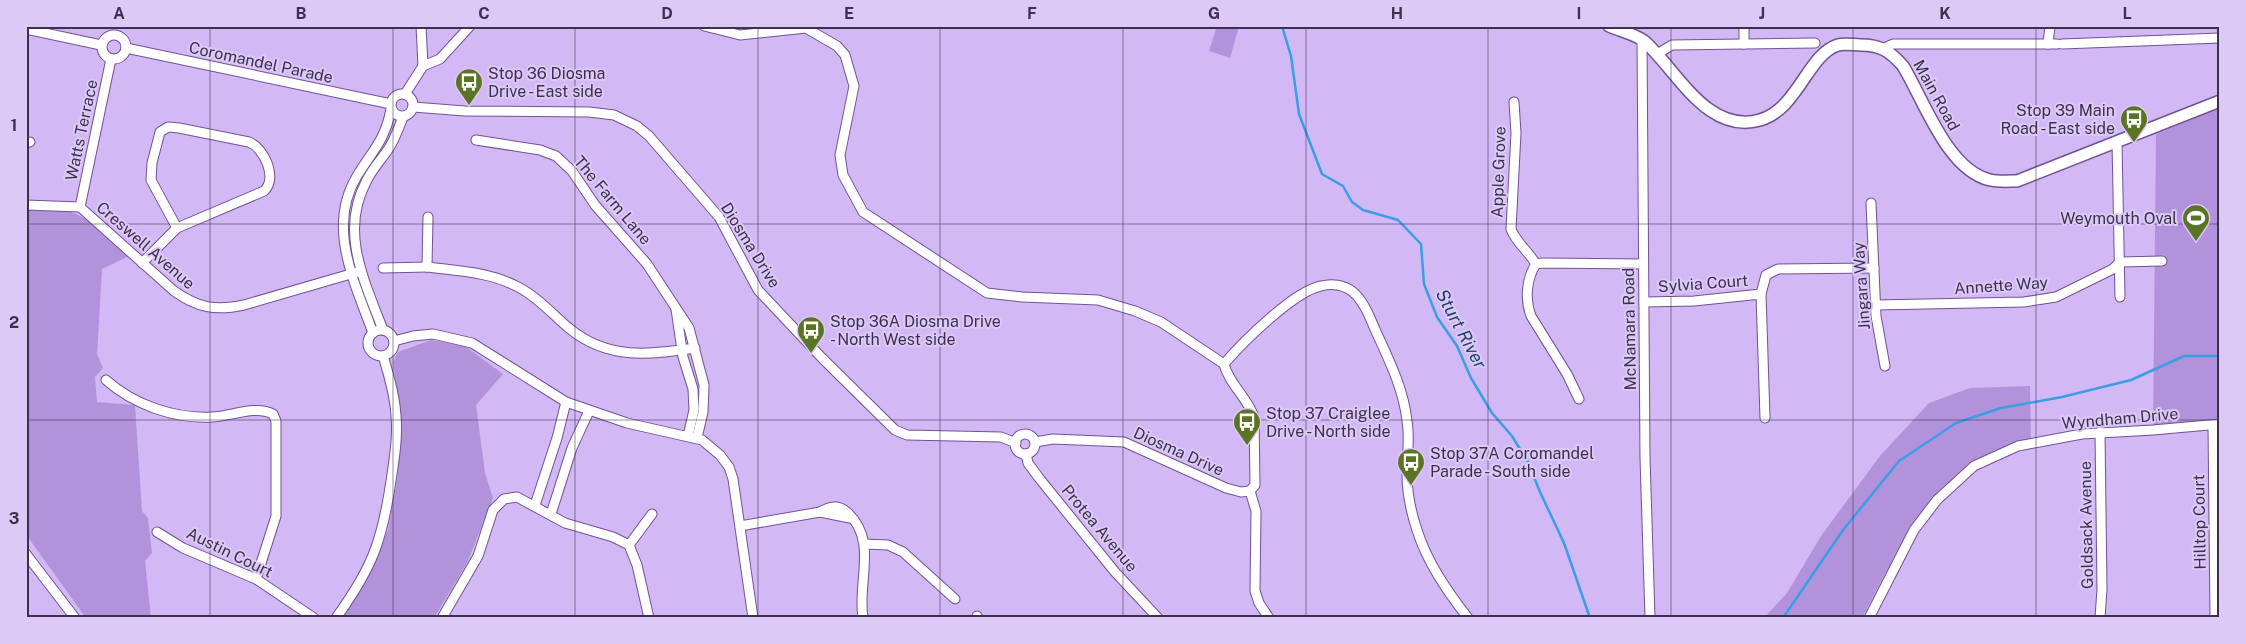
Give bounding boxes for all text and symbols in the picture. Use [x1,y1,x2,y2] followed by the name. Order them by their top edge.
[113,4,125,23] text: A
[296,4,307,23] text: B
[478,4,490,23] text: C
[661,4,673,23] text: D
[844,4,854,23] text: E
[1027,4,1037,23] text: F
[1208,4,1220,23] text: G
[1391,4,1403,23] text: H
[1577,4,1581,23] text: I
[1759,4,1765,23] text: J
[1939,4,1951,23] text: K
[2122,4,2132,23] text: L
[187,38,335,87] street label: Coromandel Parade
[1909,57,1964,134] street label: Main Road
[488,64,605,101] place label: Stop 36 Diosma Drive - East side
[454,67,484,106] bus stop icon: Stop 36 Diosma Drive - East side
[62,78,101,182] street label: Watts Terrace
[2000,101,2115,138] place label: Stop 39 Main Road - East side
[2119,104,2149,143] bus stop icon: Stop 39 Main Road - East side
[11,116,17,135] text: 1
[1487,126,1510,218] street label: Apple Grove
[570,152,655,249] street label: The Farm Lane
[93,198,199,293] street label: Creswell Avenue
[717,199,784,291] street label: Diosma Drive
[2181,203,2211,242] sports icon: Weymouth Oval
[2060,209,2177,228] place label: Weymouth Oval
[1849,241,1874,331] street label: Jingara Way
[1619,267,1640,391] street label: McNamara Road
[1657,271,1749,296] street label: Sylvia Court
[1953,273,2049,298] street label: Annette Way
[1432,285,1491,372] water label: Sturt River
[830,312,1001,349] place label: Stop 36A Diosma Drive - North West side
[9,313,19,332] text: 2
[796,315,826,354] bus stop icon: Stop 36A Diosma Drive - North West side
[1266,404,1391,441] place label: Stop 37 Craiglee Drive - North side
[2061,404,2179,433] street label: Wyndham Drive
[1232,407,1262,446] bus stop icon: Stop 37 Craiglee Drive - North side
[1131,423,1227,480] street label: Diosma Drive
[1430,444,1594,481] place label: Stop 37A Coromandel Parade - South side
[1396,447,1426,486] bus stop icon: Stop 37A Coromandel Parade - South side
[2076,461,2097,589] street label: Goldsack Avenue
[2189,474,2210,570] street label: Hilltop Court
[1058,481,1141,576] street label: Protea Avenue
[9,509,19,528] text: 3
[184,523,276,581] street label: Austin Court

